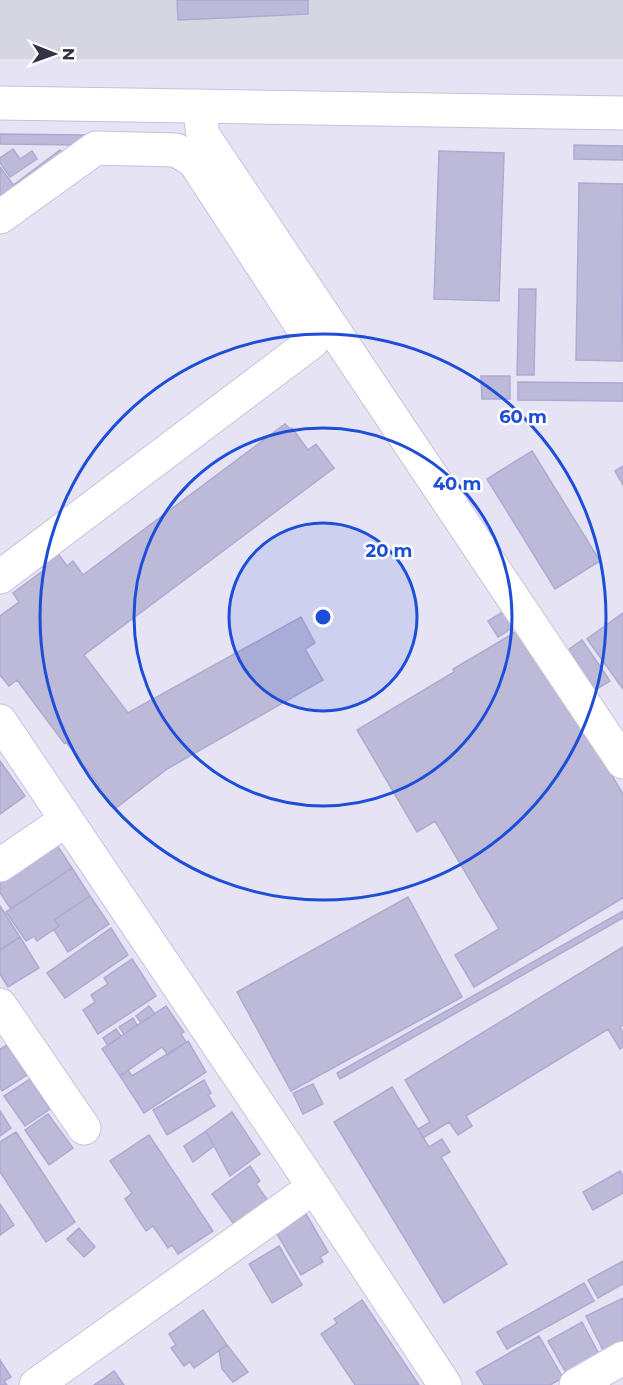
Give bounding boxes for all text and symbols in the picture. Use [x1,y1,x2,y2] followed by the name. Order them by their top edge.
[24,24,84,84] north arrow
[59,48,78,61] text: N
[499,406,547,428] text: 60 m
[433,473,481,495] text: 40 m
[366,540,412,562] text: 20 m
[313,607,333,627] centre of rings

